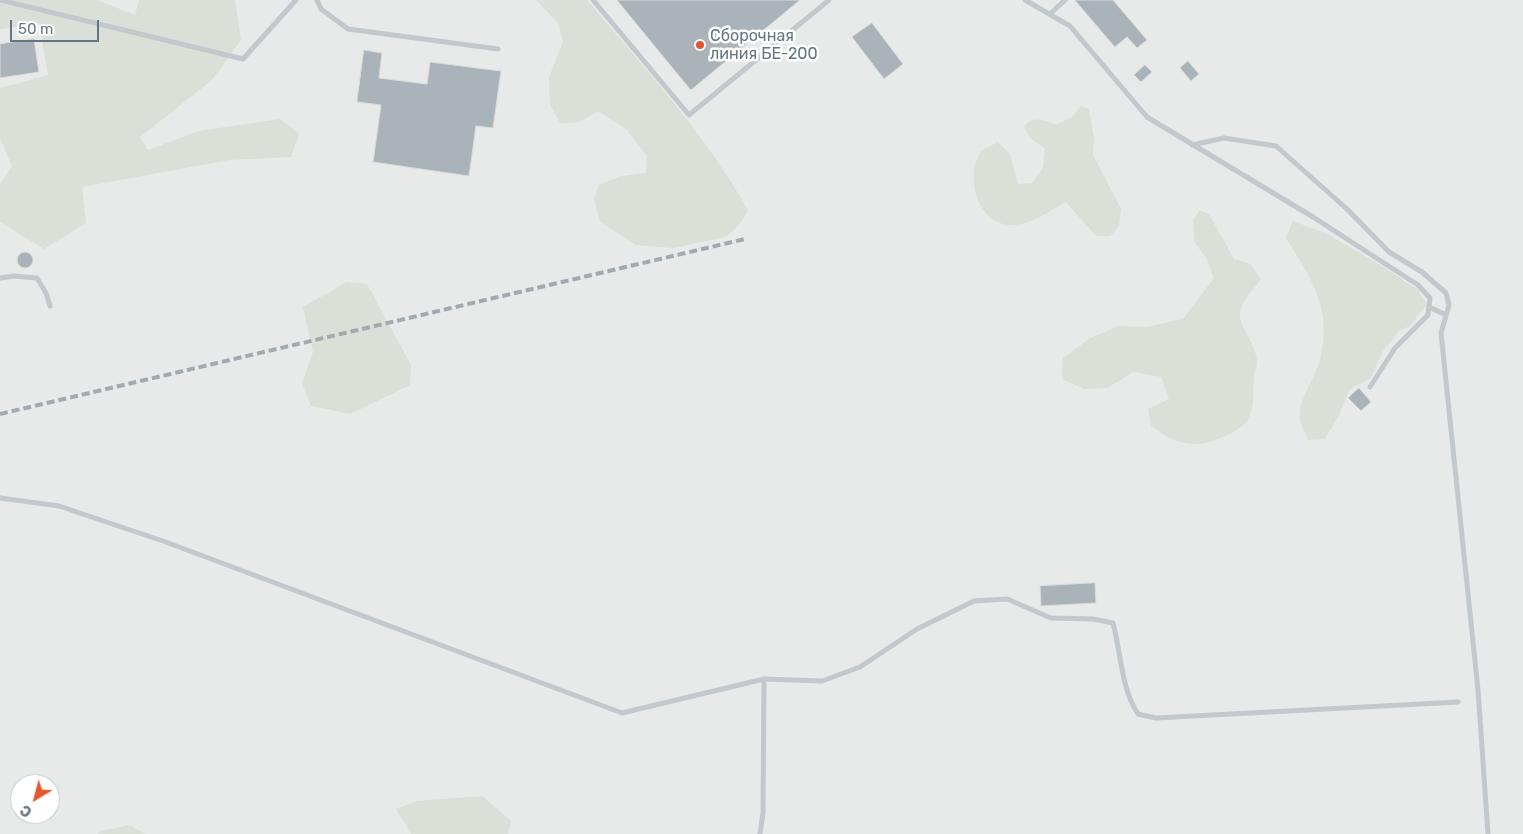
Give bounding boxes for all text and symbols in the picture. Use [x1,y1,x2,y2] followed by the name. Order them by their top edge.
[12,10,101,42] scale bar
[18,20,53,38] text: 50 m
[710,26,818,64] place label: Сборочная линия БЕ-200
[694,39,706,51] marker: Сборочная линия БЕ-200
[10,774,60,824] north arrow
[17,801,35,820] text: С

